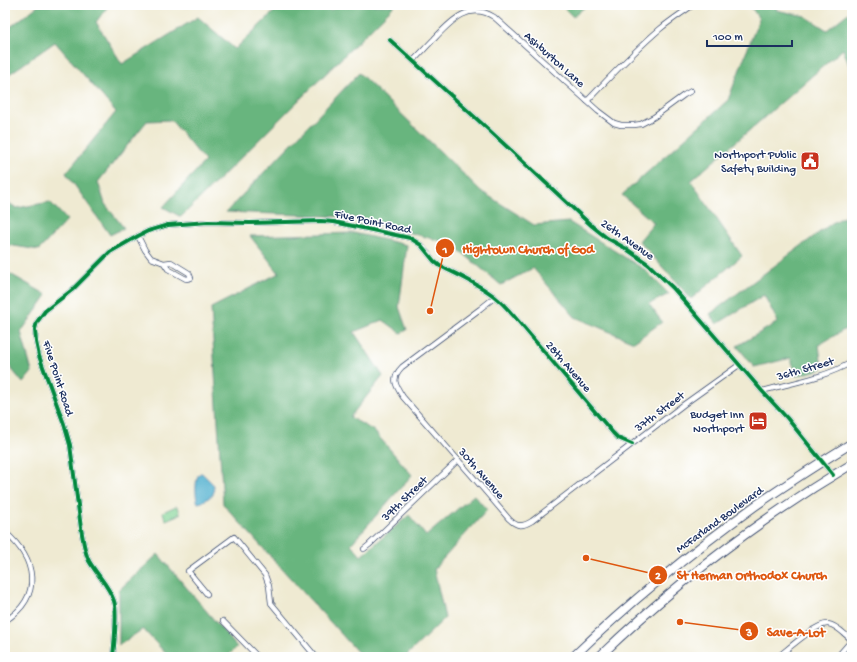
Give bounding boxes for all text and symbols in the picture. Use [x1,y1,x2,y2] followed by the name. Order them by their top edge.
[707,22,792,48] scale bar
[520,30,587,92] street label: Ashburton Lane
[712,31,743,45] text: 100 m
[714,149,797,177] place label: Northport Public Safety Building
[799,150,821,172] public building icon: Northport Public Safety Building
[332,208,413,238] street label: Five Point Road
[597,217,657,265] street label: 26th Avenue
[435,236,602,261] callout: Hightown Church of God
[462,242,595,258] text: Hightown Church of God
[442,244,448,258] text: 1
[38,338,76,419] street label: Five Point Road
[542,339,594,396] street label: 28th Avenue
[775,355,837,385] street label: 36th Street
[632,389,689,436] street label: 37th Street
[689,409,745,437] place label: Budget Inn Northport
[747,410,769,432] hotel icon: Budget Inn Northport
[454,445,507,503] street label: 30th Avenue
[379,473,432,525] street label: 39th Street
[674,484,767,557] street label: McFarland Boulevard
[648,562,835,587] callout: St Herman Orthodox Church
[677,569,827,584] text: St Herman Orthodox Church
[655,570,661,584] text: 2
[739,619,834,644] callout: Save-A-Lot
[767,626,827,641] text: Save-A-Lot
[745,627,752,641] text: 3

